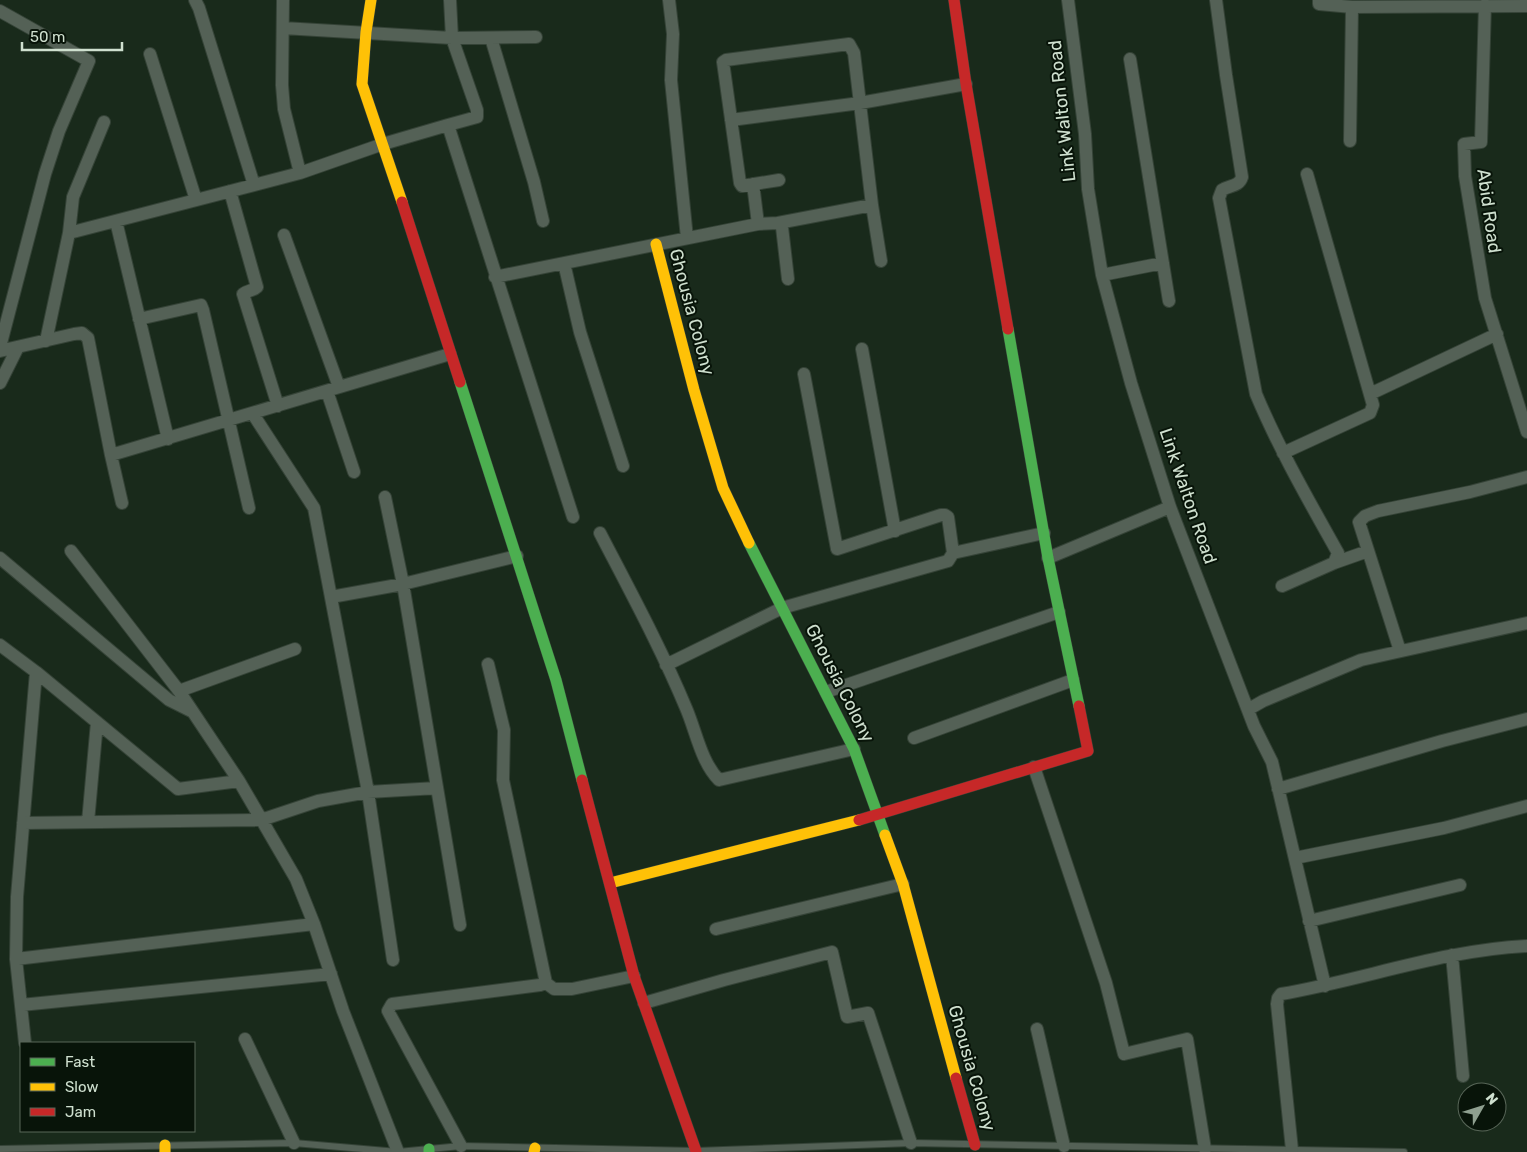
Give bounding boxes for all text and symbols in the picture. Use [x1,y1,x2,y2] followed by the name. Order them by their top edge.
[22,20,122,52] scale bar
[30,28,65,46] text: 50 m
[1044,39,1080,183] street label: Link Walton Road
[1472,167,1506,255] street label: Abid Road
[665,246,719,378] street label: Ghousia Colony
[1154,425,1222,567] street label: Link Walton Road
[801,620,879,746] street label: Ghousia Colony
[944,1003,1000,1133] street label: Ghousia Colony
[20,1042,195,1132] legend
[65,1053,95,1071] text: Fast
[65,1078,98,1096] text: Slow
[1457,1082,1507,1132] north arrow
[1482,1090,1501,1108] text: N
[65,1103,96,1121] text: Jam

